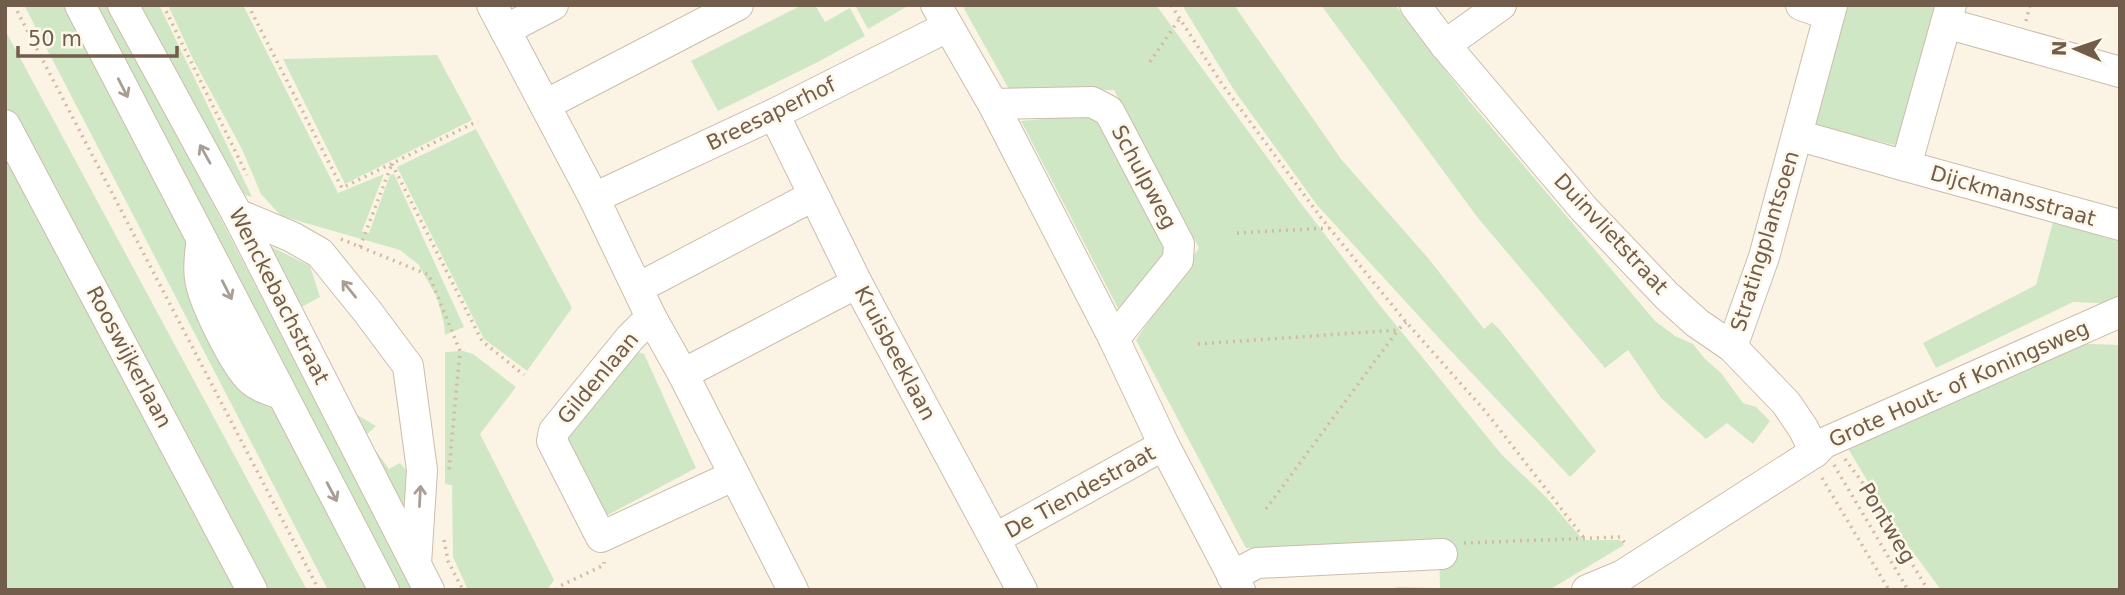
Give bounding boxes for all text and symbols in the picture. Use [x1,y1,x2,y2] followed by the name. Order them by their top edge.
[18,14,177,58] scale bar
[2041,14,2111,84] north arrow
[28,27,82,51] text: 50 m
[2048,40,2070,57] text: N
[703,72,840,156] street label: Breesaperhof
[117,77,130,98] one-way arrow
[1107,121,1181,233] street label: Schulpweg
[197,144,211,165] one-way arrow
[1726,148,1804,334] street label: Stratingplantsoen
[1928,161,2098,231] street label: Dijckmansstraat
[1549,169,1673,299] street label: Duinvlietstraat
[224,204,334,388] street label: Wenckebachstraat
[221,279,235,300] one-way arrow
[341,281,357,299] one-way arrow
[82,282,176,432] street label: Rooswijkerlaan
[849,282,941,424] street label: Kruisbeeklaan
[1825,316,2093,452] street label: Grote Hout- of Koningsweg
[553,327,643,429] street label: Gildenlaan
[1001,441,1159,543] street label: De Tiendestraat
[1854,478,1920,568] street label: Pontweg
[325,481,339,502] one-way arrow
[414,485,427,508] one-way arrow

